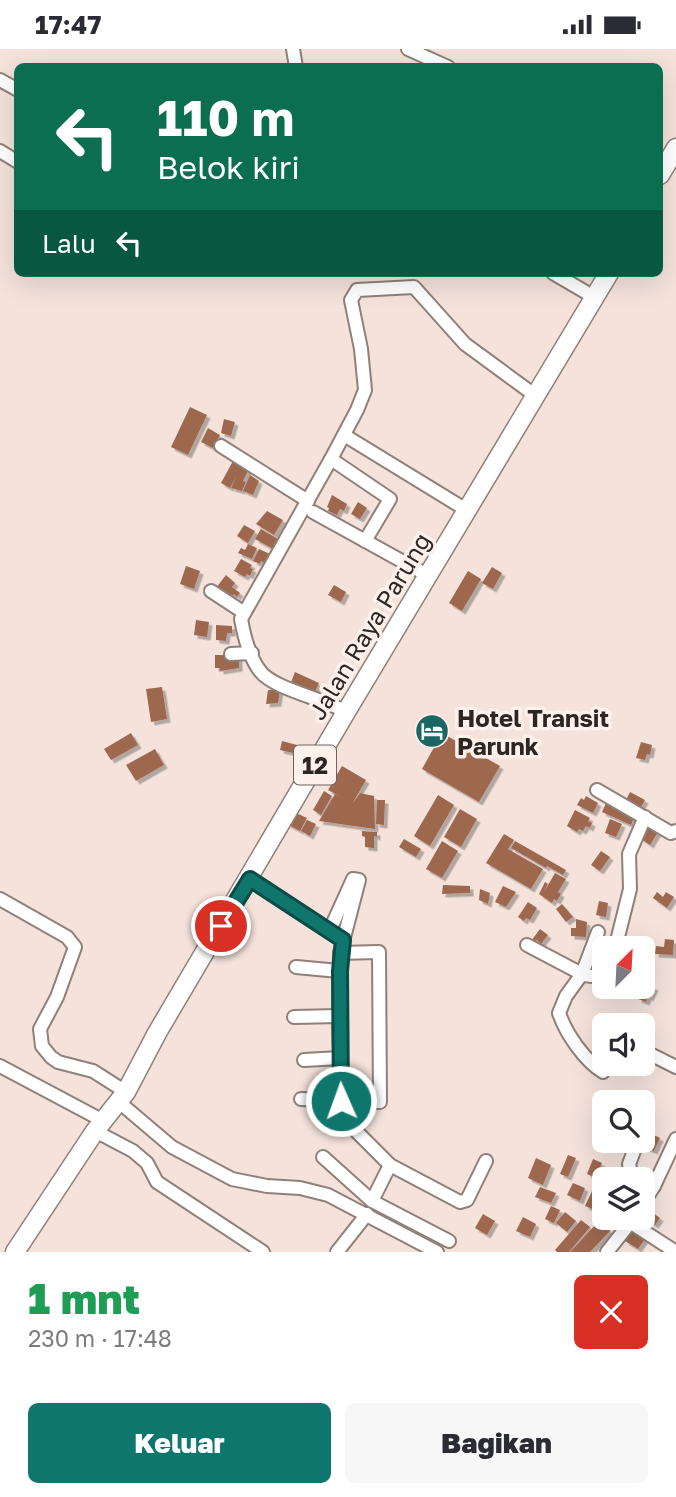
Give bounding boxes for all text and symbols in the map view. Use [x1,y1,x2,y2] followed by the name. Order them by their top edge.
[35,9,101,40] text: 17:47
[157,88,294,147] text: 110 m
[42,91,133,182] icon: left
[157,148,300,186] text: Belok kiri
[110,224,148,262] icon: left
[42,228,96,259] text: Lalu
[302,527,436,725] street label: Jalan Raya Parung
[457,703,609,760] place label: Hotel Transit Parunk
[413,712,451,750] hotel icon: Hotel Transit Parunk
[294,745,336,785] road number: 12
[191,896,251,956] pin
[202,907,240,945] icon: arrive
[592,936,654,999] north arrow
[592,936,655,1230] map controls
[592,1013,655,1076] button: sound
[304,1064,378,1138] position arrow
[592,1090,655,1153] button: search
[592,1167,655,1230] button: layers
[28,1273,140,1323] text: 1 mnt
[574,1275,648,1349] button: close
[28,1324,172,1352] text: 230 m · 17:48
[28,1403,331,1483] button: Keluar
[345,1403,648,1483] button: Bagikan

